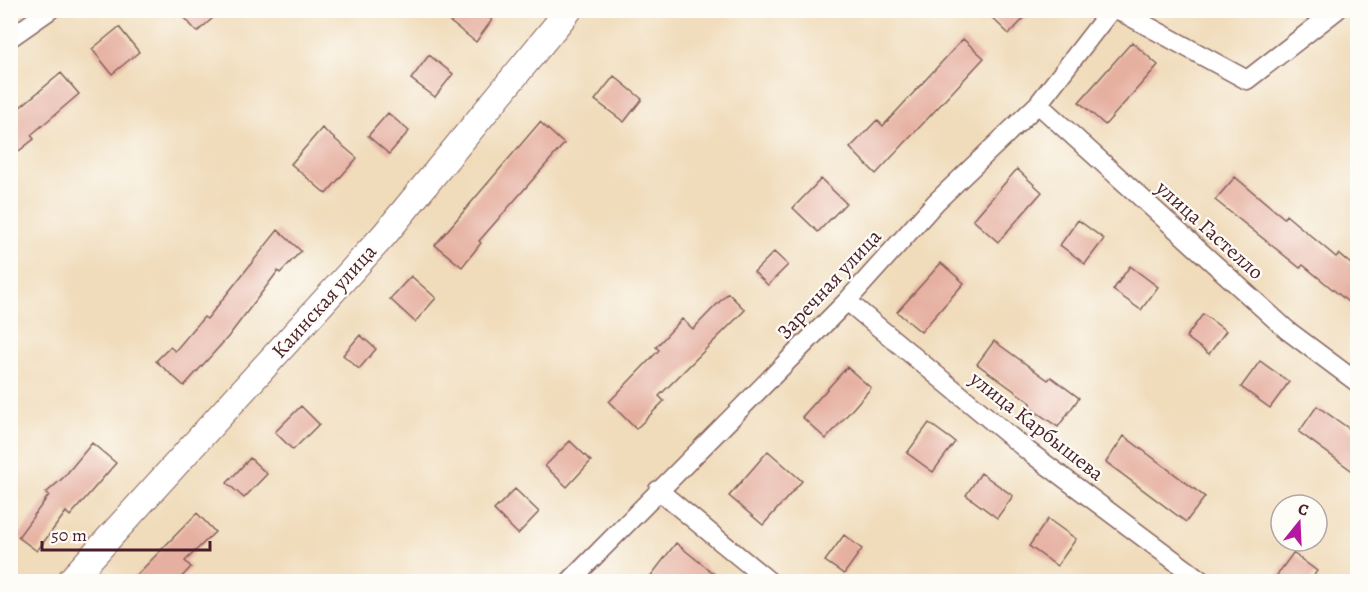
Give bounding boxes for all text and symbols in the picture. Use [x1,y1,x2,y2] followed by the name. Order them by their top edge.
[1149,173,1270,286] street label: улица Гастелло
[771,223,888,345] street label: Заречная улица
[265,238,383,364] street label: Каинская улица
[963,364,1110,487] street label: улица Карбышева
[1269,493,1329,553] north arrow
[1295,498,1312,522] text: С
[42,514,210,552] scale bar
[51,523,87,547] text: 50 m

